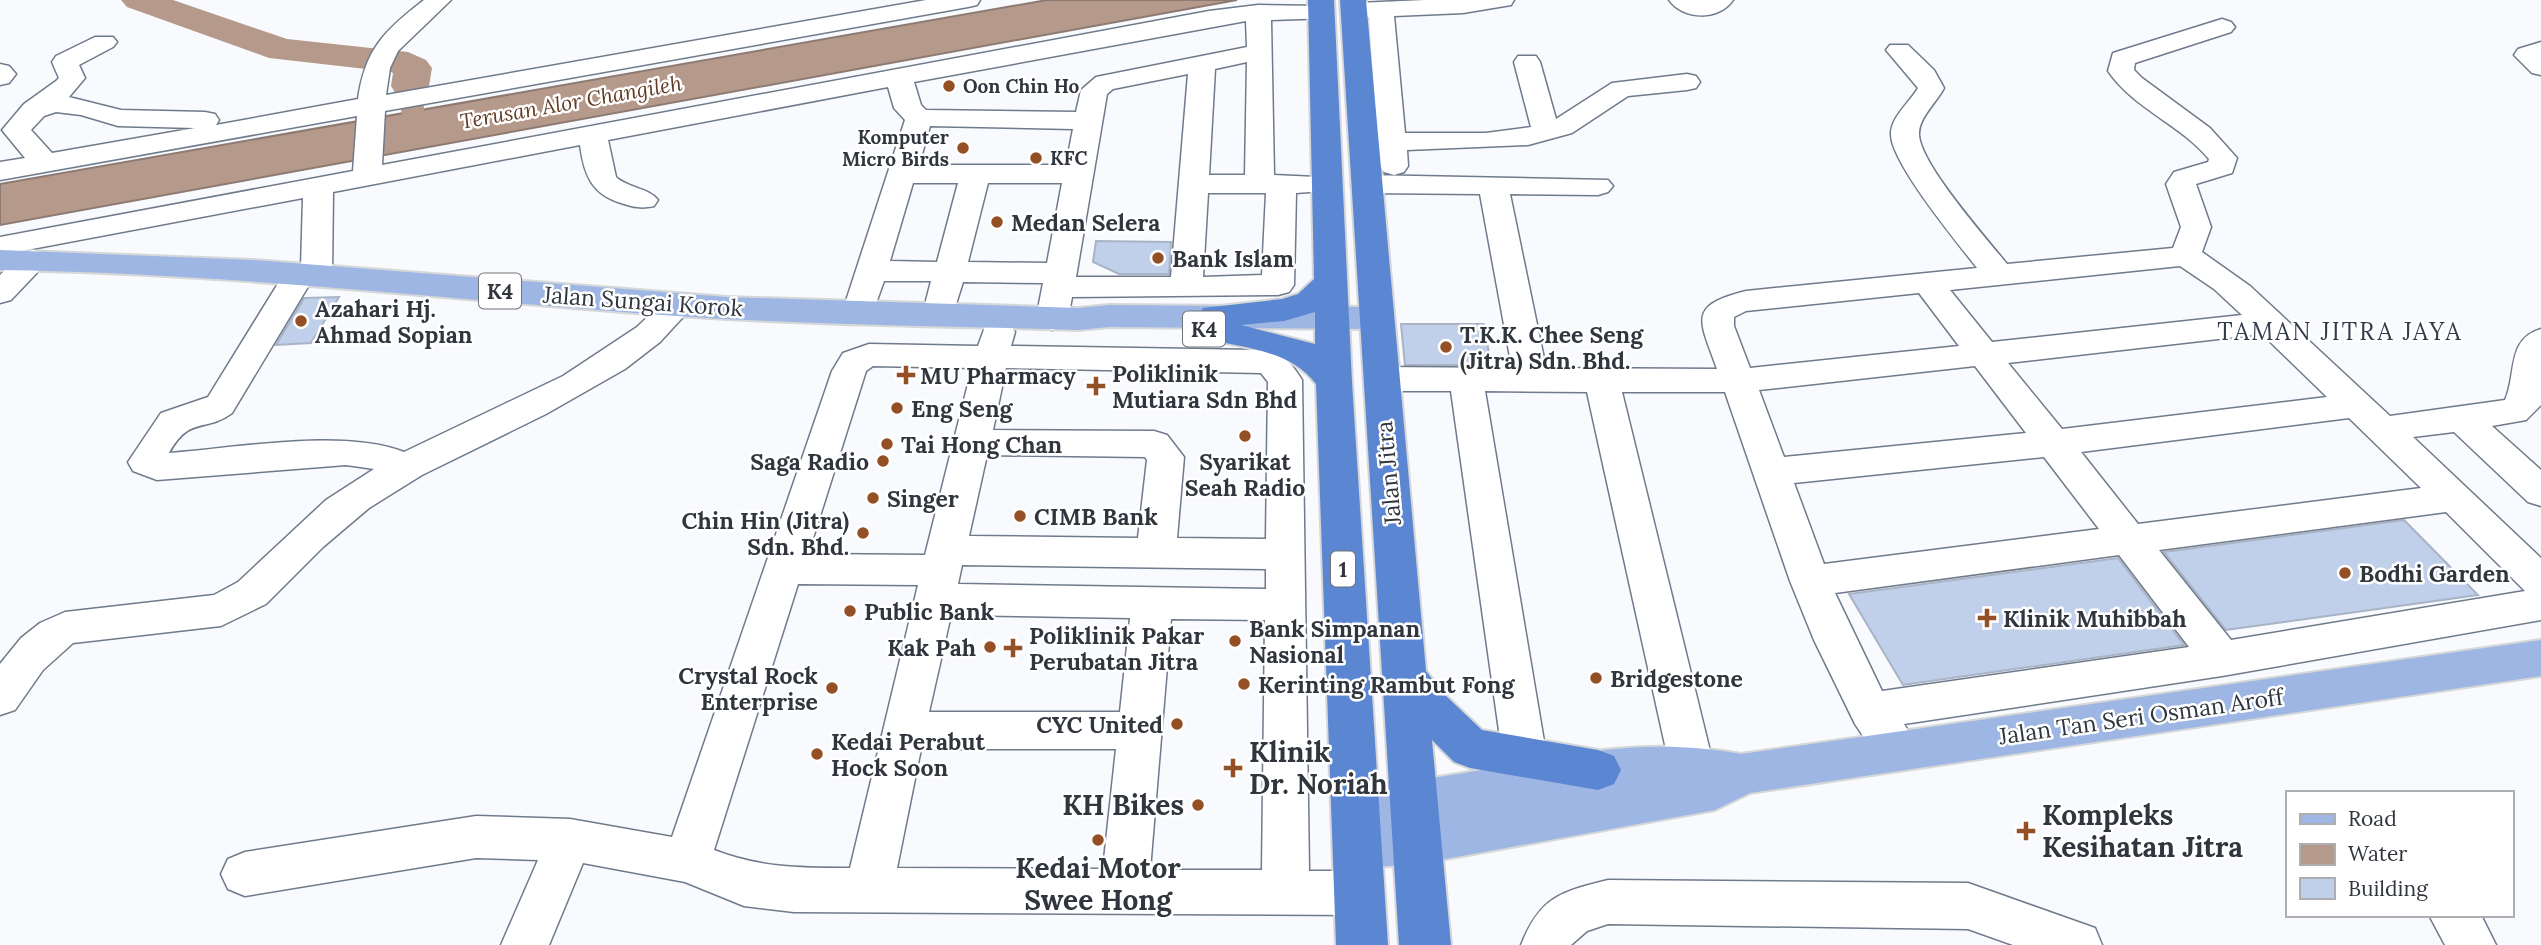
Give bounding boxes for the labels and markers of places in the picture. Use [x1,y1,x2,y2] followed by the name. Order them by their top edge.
[963,74,1080,98] place label: Oon Chin Ho
[941,78,957,94] marker: Oon Chin Ho
[842,125,949,171] place label: Komputer Micro Birds
[955,140,971,156] marker: Komputer Micro Birds
[1050,146,1087,170] place label: KFC
[1028,150,1044,166] marker: KFC
[1011,208,1160,237] place label: Medan Selera
[989,214,1005,230] marker: Medan Selera
[1172,244,1294,273] place label: Bank Islam
[1150,250,1166,266] marker: Bank Islam
[315,294,473,349] place label: Azahari Hj. Ahmad Sopian
[293,313,309,329] marker: Azahari Hj. Ahmad Sopian
[1460,320,1644,376] place label: T.K.K. Chee Seng (Jitra) Sdn. Bhd.
[1438,339,1454,355] marker: T.K.K. Chee Seng (Jitra) Sdn. Bhd.
[1112,359,1297,414] place label: Poliklinik Mutiara Sdn Bhd
[920,361,1076,390] place label: MU Pharmacy
[898,367,914,383] marker: MU Pharmacy
[1086,376,1106,396] marker: Poliklinik Mutiara Sdn Bhd
[911,394,1014,423] place label: Eng Seng
[889,400,905,416] marker: Eng Seng
[1237,428,1253,444] marker: Syarikat Seah Radio
[901,430,1063,459] place label: Tai Hong Chan
[879,436,895,452] marker: Tai Hong Chan
[750,447,869,476] place label: Saga Radio
[1185,447,1305,502] place label: Syarikat Seah Radio
[875,453,891,469] marker: Saga Radio
[887,484,959,513] place label: Singer
[865,490,881,506] marker: Singer
[1034,502,1158,531] place label: CIMB Bank
[682,506,849,561] place label: Chin Hin (Jitra) Sdn. Bhd.
[1012,508,1028,524] marker: CIMB Bank
[855,525,871,541] marker: Chin Hin (Jitra) Sdn. Bhd.
[2359,559,2510,588] place label: Bodhi Garden
[2337,565,2353,581] marker: Bodhi Garden
[864,597,995,626] place label: Public Bank
[842,603,858,619] marker: Public Bank
[2003,604,2186,633] place label: Klinik Muhibbah
[1977,608,1997,628] marker: Klinik Muhibbah
[1249,614,1420,669] place label: Bank Simpanan Nasional
[1029,621,1204,676] place label: Poliklinik Pakar Perubatan Jitra
[887,633,976,662] place label: Kak Pah
[1227,633,1243,649] marker: Bank Simpanan Nasional
[1003,638,1023,658] marker: Poliklinik Pakar Perubatan Jitra
[982,639,998,655] marker: Kak Pah
[678,661,818,716] place label: Crystal Rock Enterprise
[1610,664,1743,693] place label: Bridgestone
[1258,670,1515,699] place label: Kerinting Rambut Fong
[1588,670,1604,686] marker: Bridgestone
[1236,676,1252,692] marker: Kerinting Rambut Fong
[824,680,840,696] marker: Crystal Rock Enterprise
[1036,710,1163,739] place label: CYC United
[1169,716,1185,732] marker: CYC United
[831,727,985,782] place label: Kedai Perabut Hock Soon
[1249,734,1388,802] place label: Klinik Dr. Noriah
[809,746,825,762] marker: Kedai Perabut Hock Soon
[1223,758,1243,778] marker: Klinik Dr. Noriah
[1062,787,1184,823] place label: KH Bikes
[1190,797,1206,813] marker: KH Bikes
[2042,797,2243,865] place label: Kompleks Kesihatan Jitra
[2016,821,2036,841] marker: Kompleks Kesihatan Jitra
[1090,832,1106,848] marker: Kedai Motor Swee Hong
[1015,850,1181,918] place label: Kedai Motor Swee Hong

